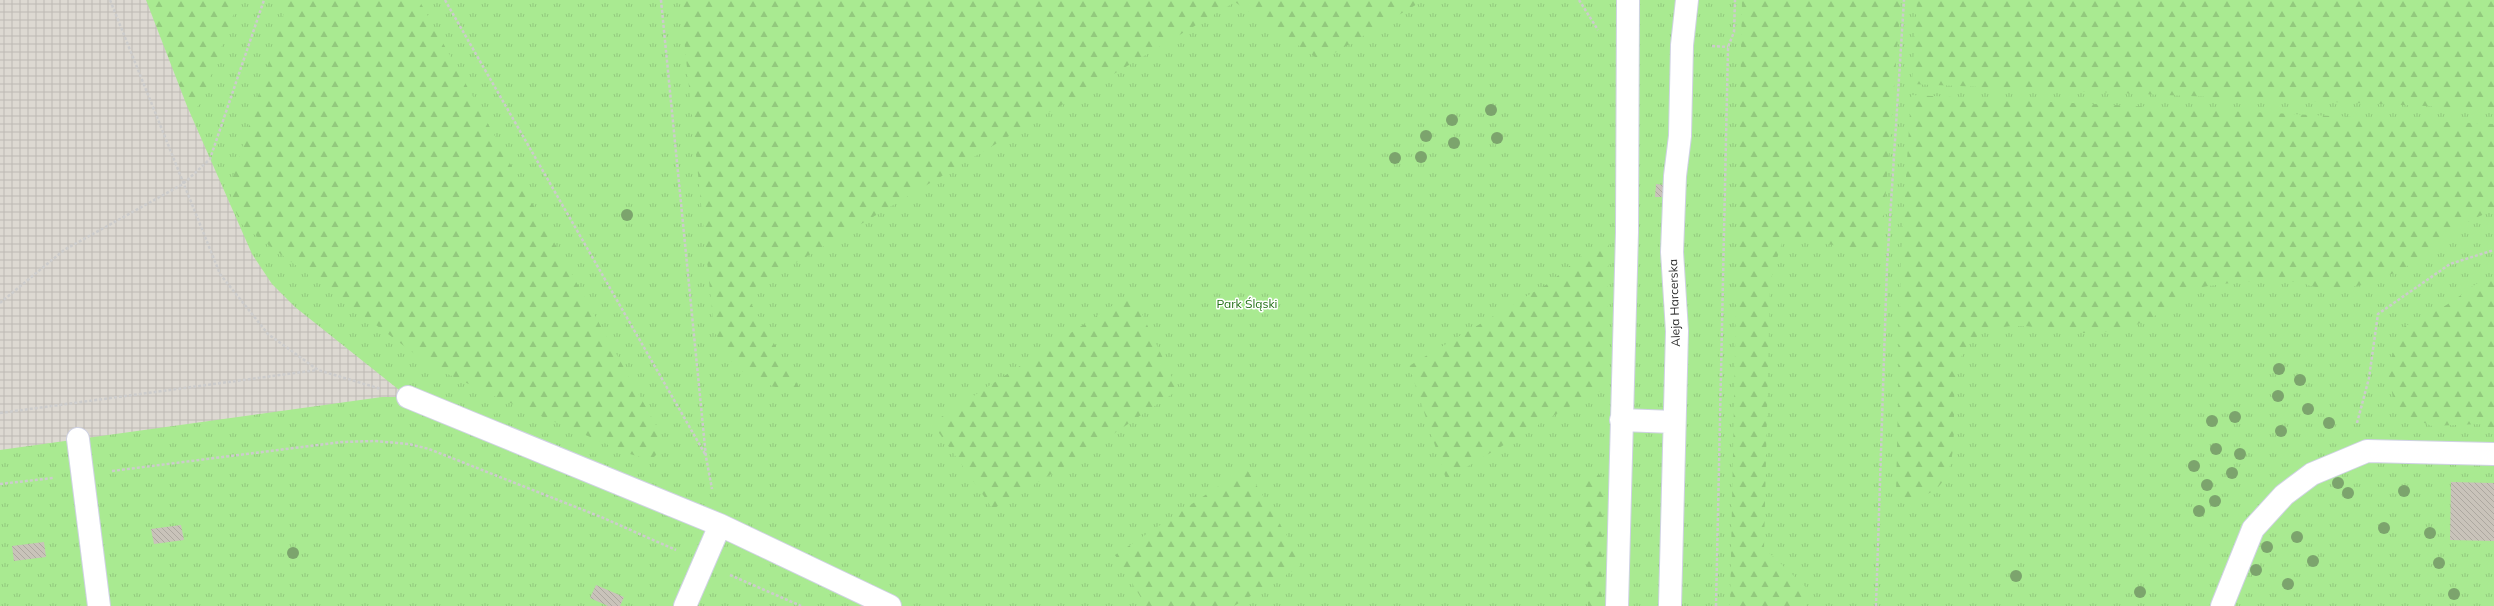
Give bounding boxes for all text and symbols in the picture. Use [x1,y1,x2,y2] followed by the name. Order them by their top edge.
[1665,259,1683,347] street label: Aleja Harcerska
[1217,296,1278,311] park label: Park Śląski

